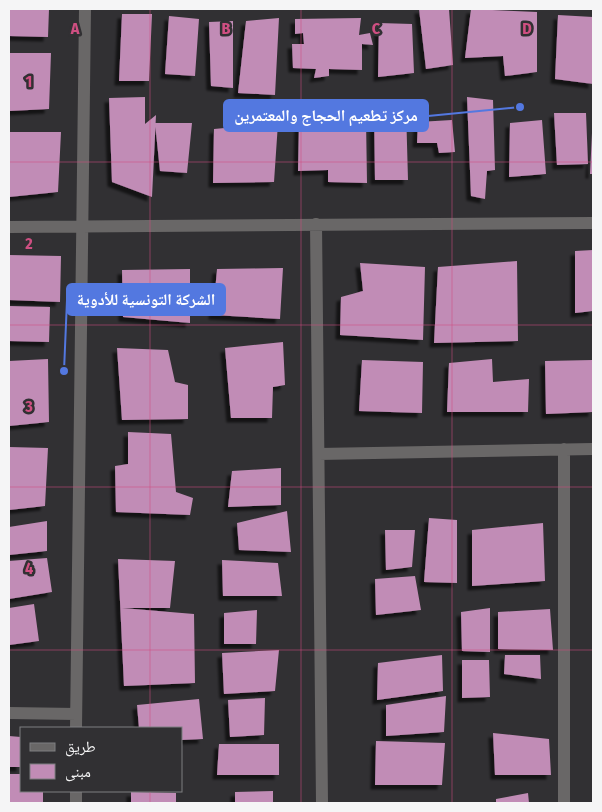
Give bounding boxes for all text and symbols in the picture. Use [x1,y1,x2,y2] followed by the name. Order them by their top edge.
[70,19,80,38] text: A
[222,19,231,38] text: B
[372,19,381,38] text: C
[522,19,532,38] text: D
[26,72,32,91] text: 1
[224,100,428,131] callout: مركز تطعيم الحجاج والمعتمرين
[234,106,418,127] text: مركز تطعيم الحجاج والمعتمرين
[24,234,33,253] text: 2
[67,284,225,315] callout: الشركة التونسية للأدوية
[77,290,215,309] text: الشركة التونسية للأدوية
[24,397,33,416] text: 3
[25,559,33,578] text: 4
[20,727,182,792] legend
[65,738,96,757] text: طريق
[65,763,91,782] text: مبنى

